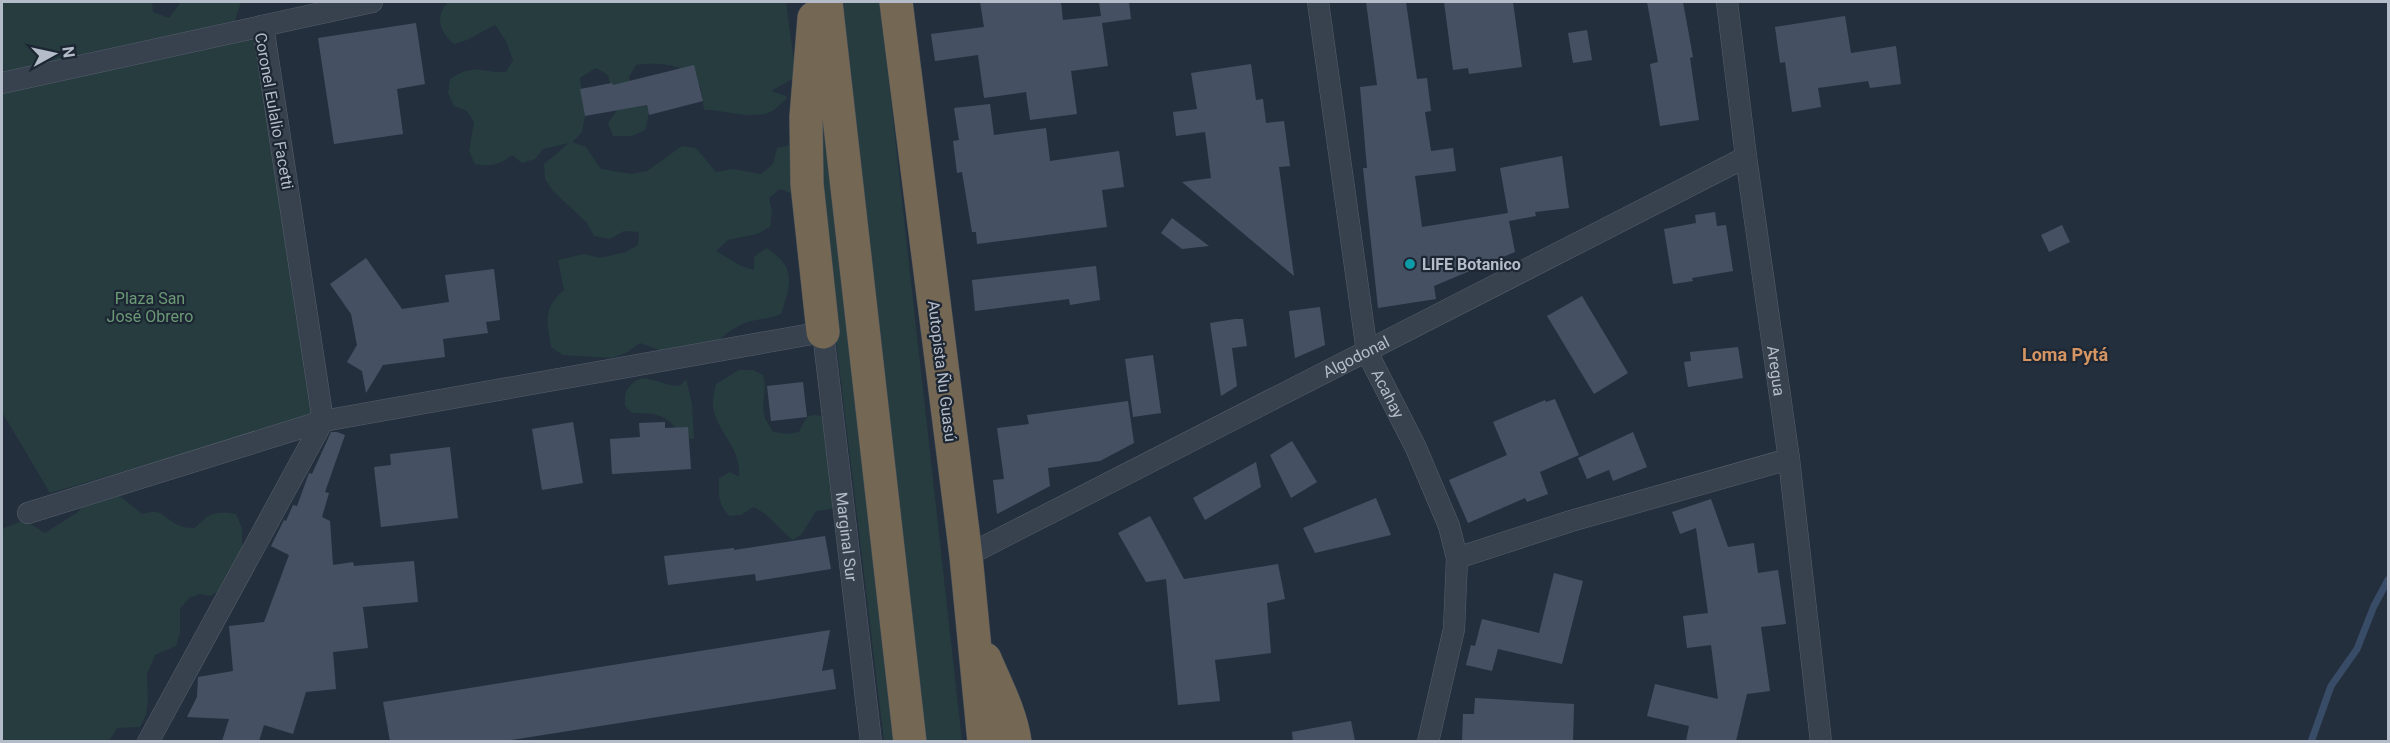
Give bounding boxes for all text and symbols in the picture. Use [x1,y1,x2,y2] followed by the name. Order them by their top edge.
[24,24,84,84] north arrow
[251,31,297,191] street label: Coronel Eulalio Facetti
[58,45,79,59] text: N
[1422,255,1521,274] place label: LIFE Botanico
[1403,257,1417,271] marker: LIFE Botanico
[107,289,193,326] park label: Plaza San José Obrero
[924,299,961,443] street label: Autopista Ñu Guasú
[1320,332,1392,381] street label: Algodonal
[1763,344,1789,397] street label: Aregua
[2022,344,2108,365] district label: Loma Pytá
[1368,366,1409,422] street label: Acahay
[832,491,862,583] street label: Marginal Sur

